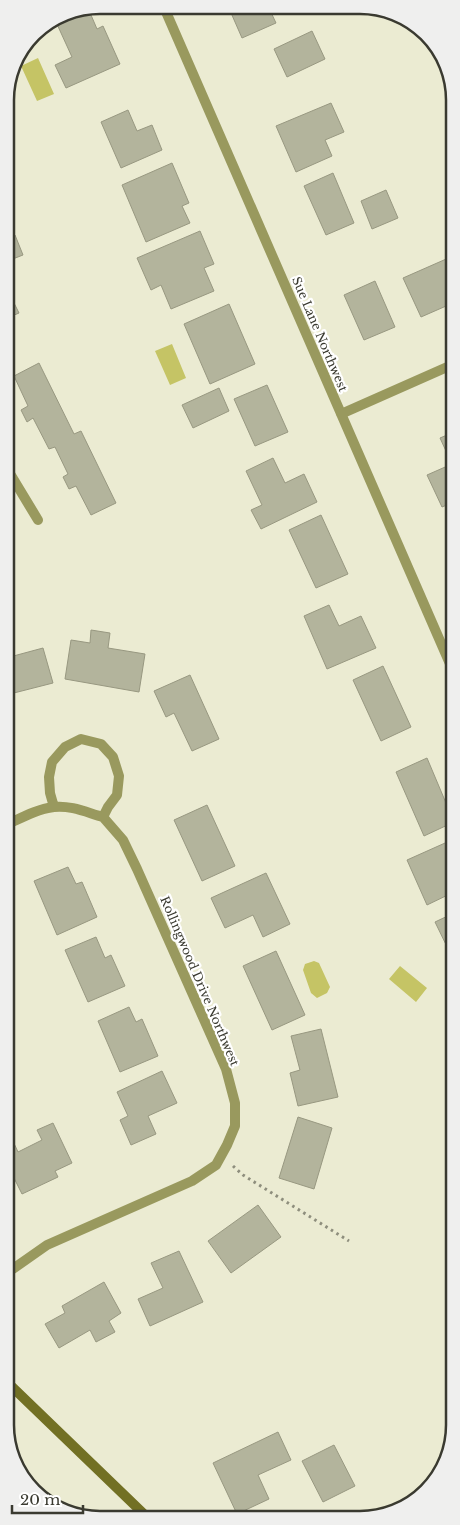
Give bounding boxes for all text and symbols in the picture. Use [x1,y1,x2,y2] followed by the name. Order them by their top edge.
[289,274,351,394] street label: Sue Lane Northwest
[157,894,243,1069] street label: Rollingwood Drive Northwest
[12,1482,84,1514] scale bar
[20,1490,60,1509] text: 20 m

